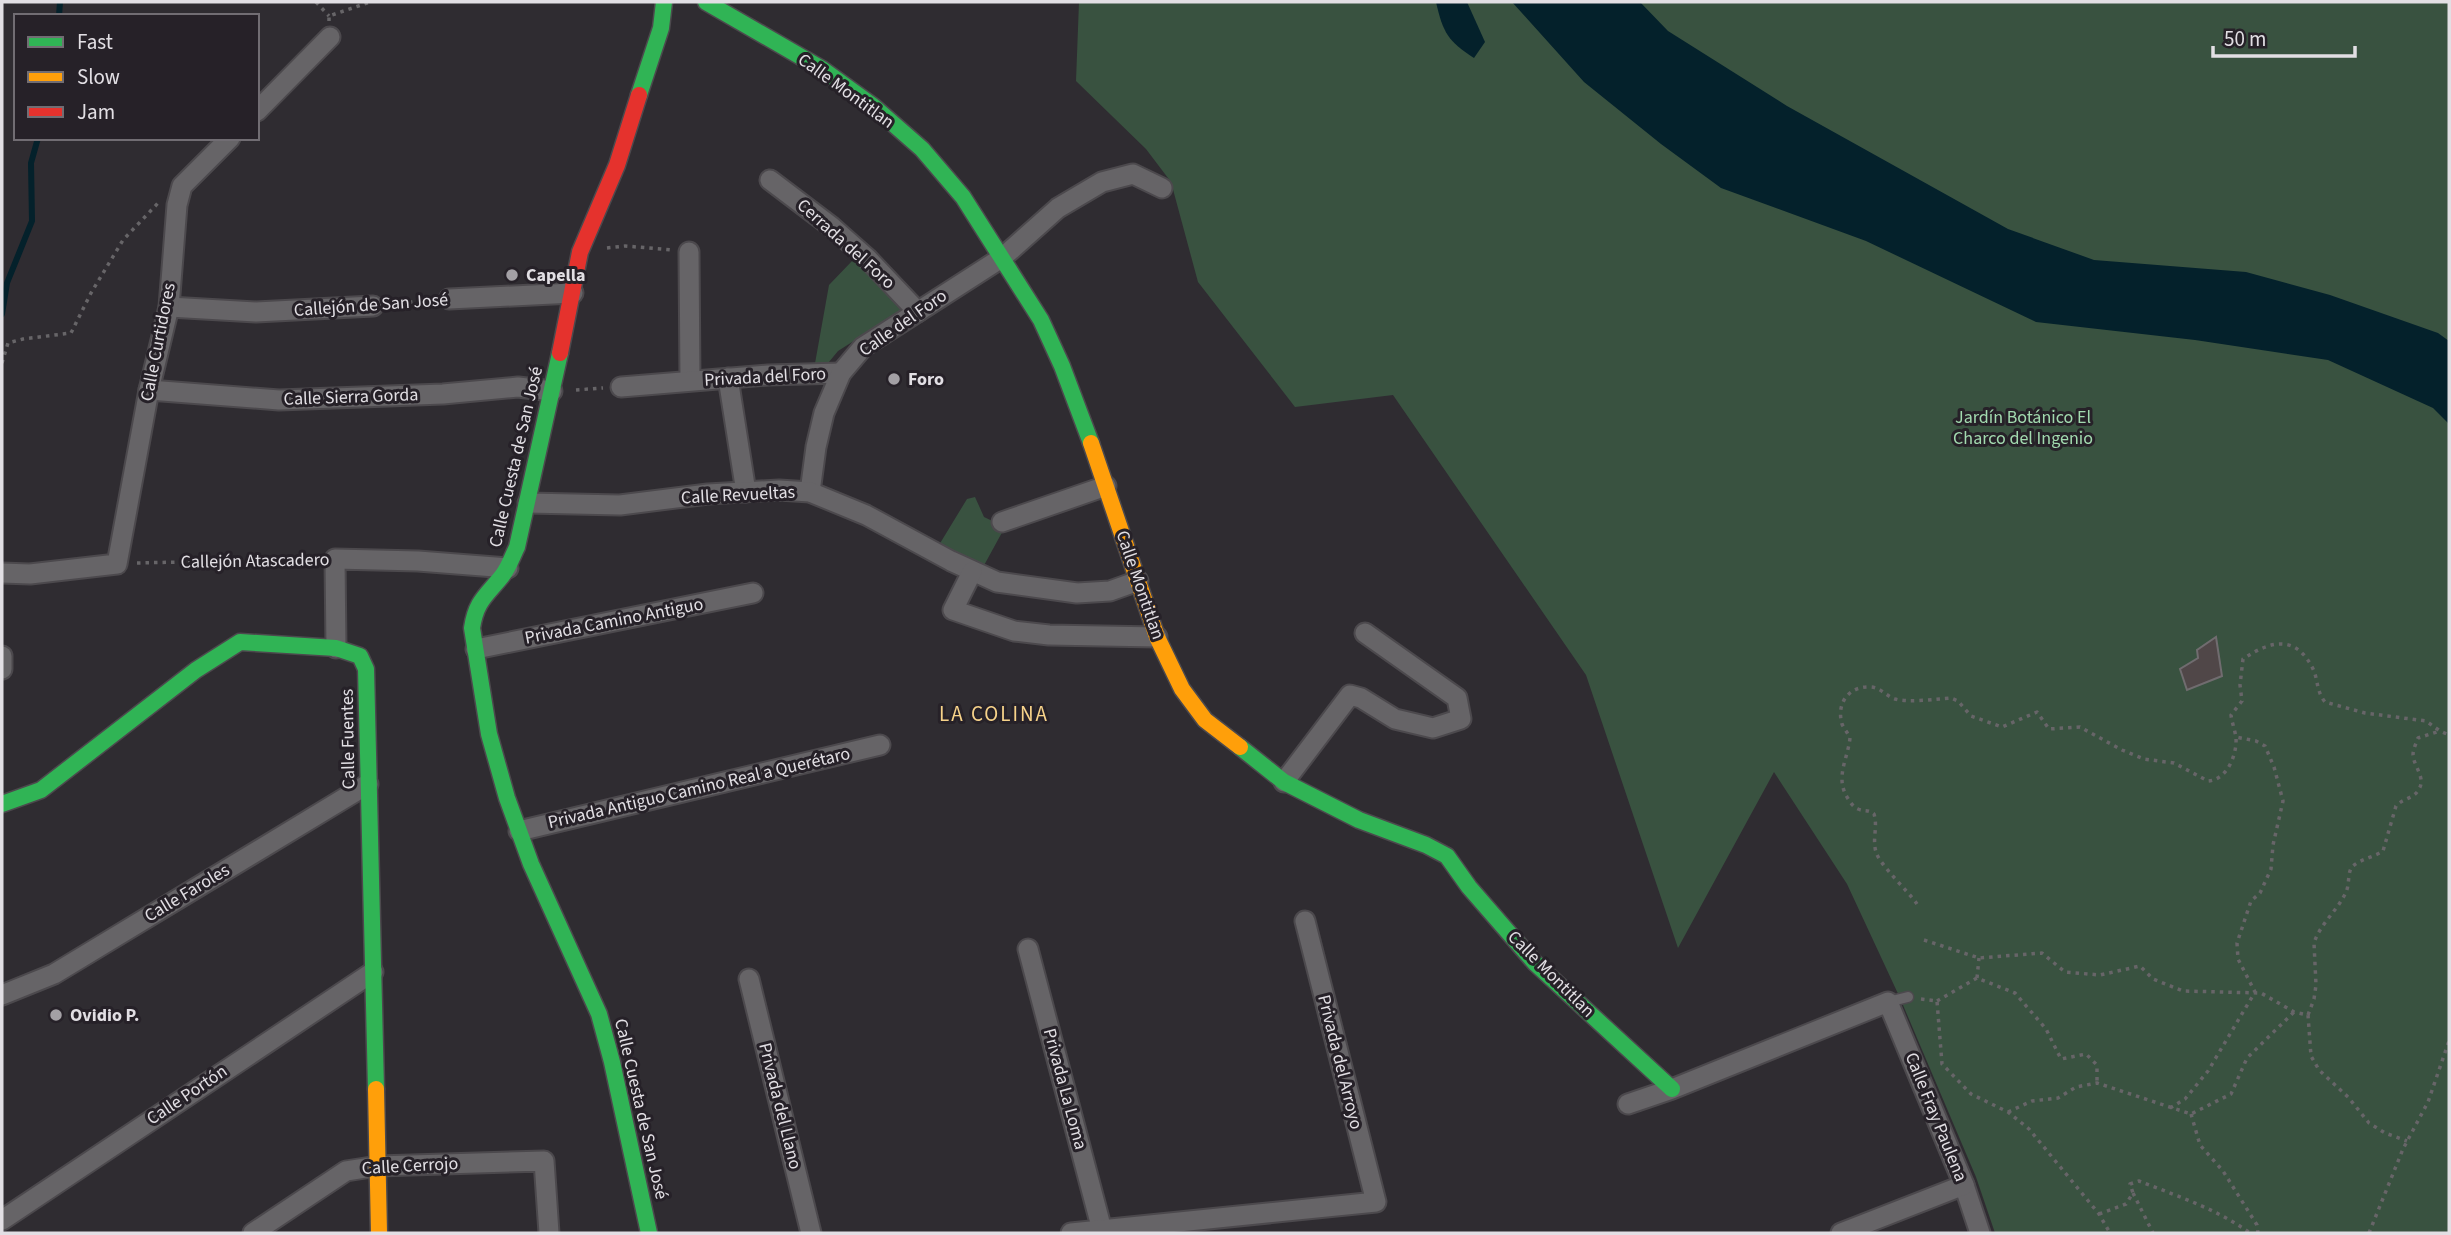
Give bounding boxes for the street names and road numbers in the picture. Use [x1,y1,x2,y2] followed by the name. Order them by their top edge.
[793,47,899,135] street label: Calle Montitlan
[791,193,901,295] street label: Cerrada del Foro
[134,281,182,403] street label: Calle Curtidores
[854,283,952,363] street label: Calle del Foro
[293,287,449,323] street label: Callejón de San José
[703,361,827,393] street label: Privada del Foro
[483,364,549,550] street label: Calle Cuesta de San José
[283,382,419,412] street label: Calle Sierra Gorda
[680,480,796,510] street label: Calle Revueltas
[1110,527,1170,643] street label: Calle Montitlan
[180,547,330,575] street label: Callejón Atascadero
[523,591,705,651] street label: Privada Camino Antiguo
[335,689,361,789] street label: Calle Fuentes
[545,741,853,835] street label: Privada Antiguo Camino Real a Querétaro
[140,858,234,928] street label: Calle Faroles
[1502,925,1600,1023] street label: Calle Montitlan
[1311,992,1369,1132] street label: Privada del Arroyo
[608,1016,674,1202] street label: Calle Cuesta de San José
[1037,1026,1093,1152] street label: Privada La Loma
[752,1040,808,1172] street label: Privada del Llano
[1899,1049,1973,1185] street label: Calle Fray Paulena
[142,1059,232,1131] street label: Calle Portón
[361,1151,459,1181] street label: Calle Cerrojo

